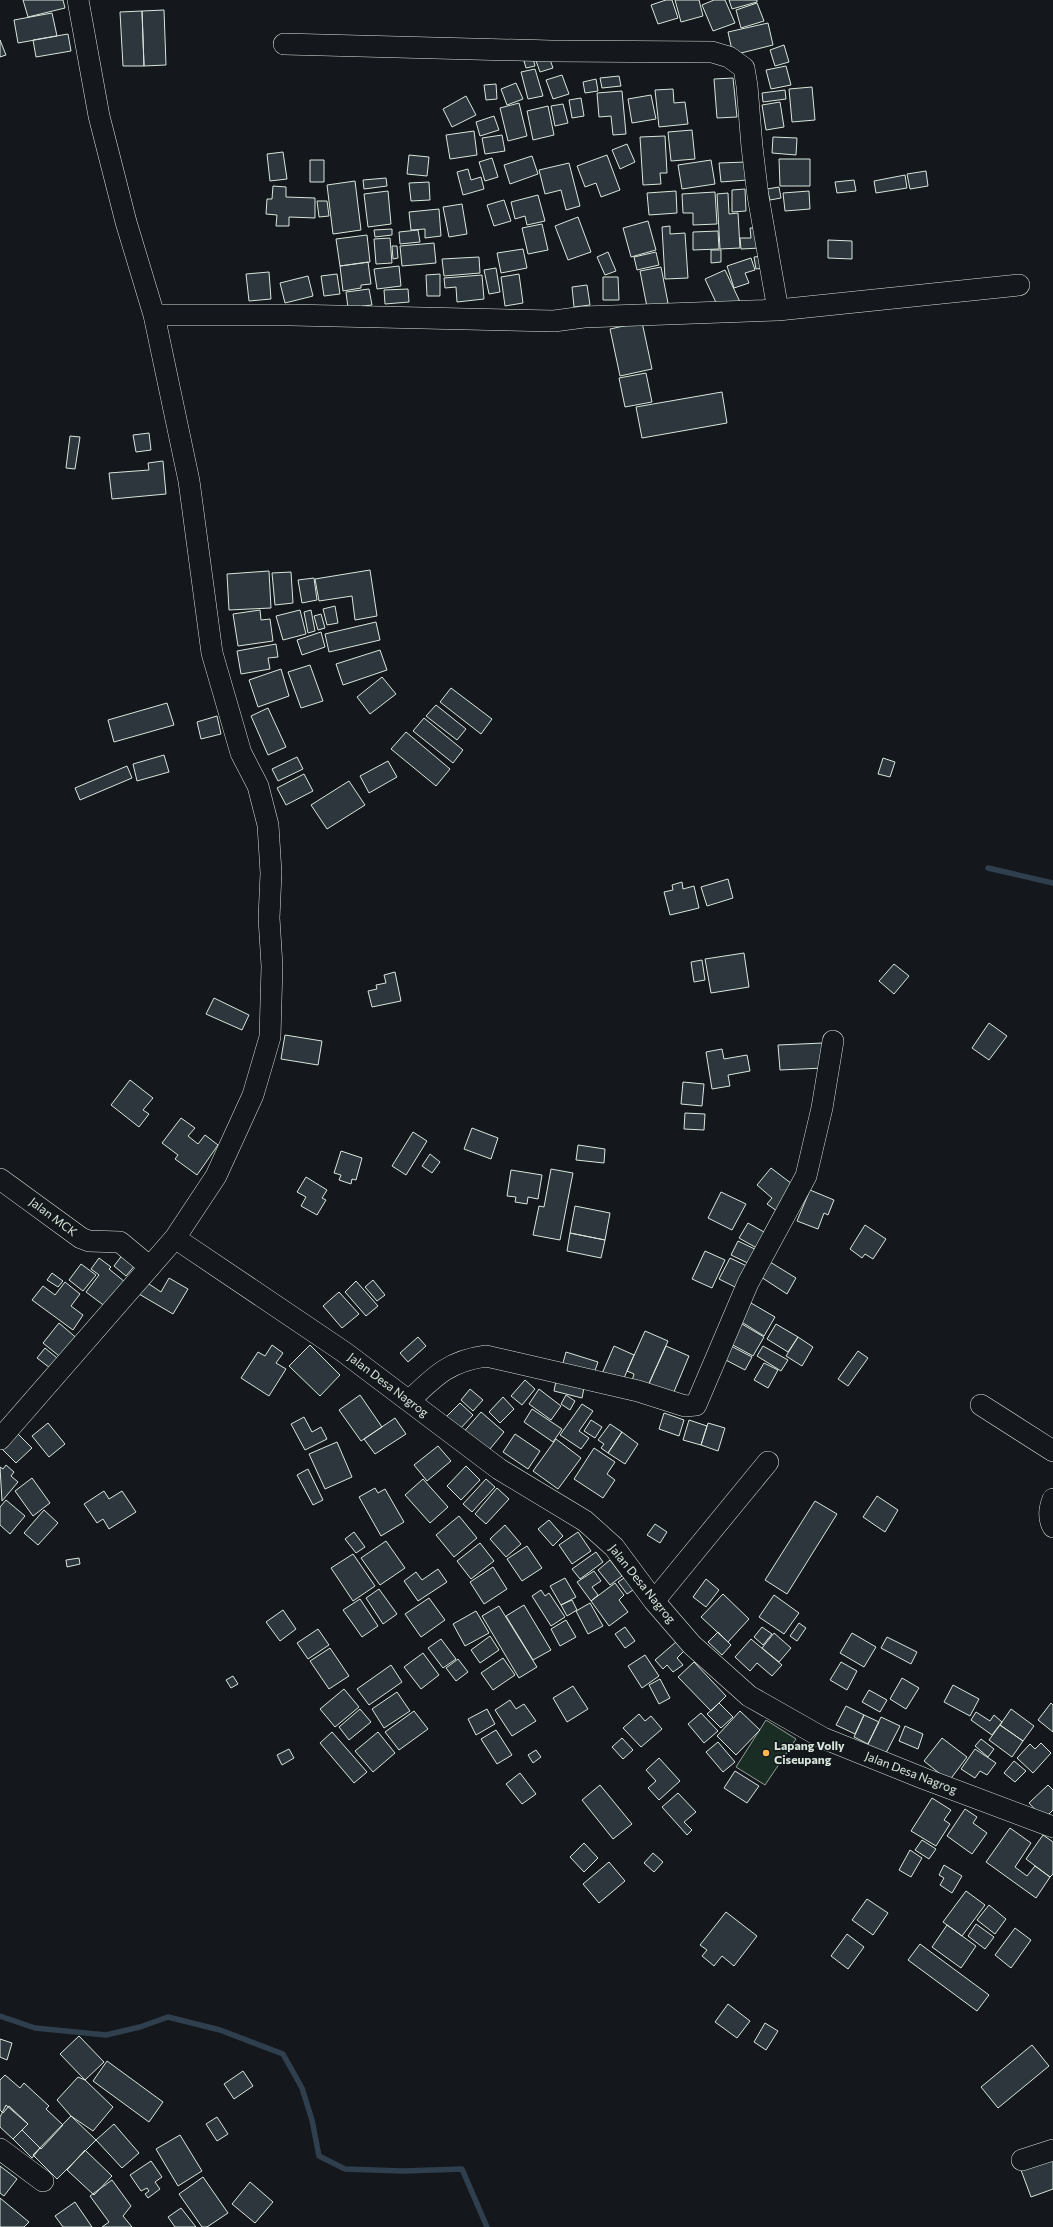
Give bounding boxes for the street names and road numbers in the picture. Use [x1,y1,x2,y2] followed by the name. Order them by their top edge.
[27,1194,80,1239] street label: Jalan MCK
[345,1349,432,1420] street label: Jalan Desa Nagrog
[606,1541,679,1627] street label: Jalan Desa Nagrog
[863,1748,960,1797] street label: Jalan Desa Nagrog

